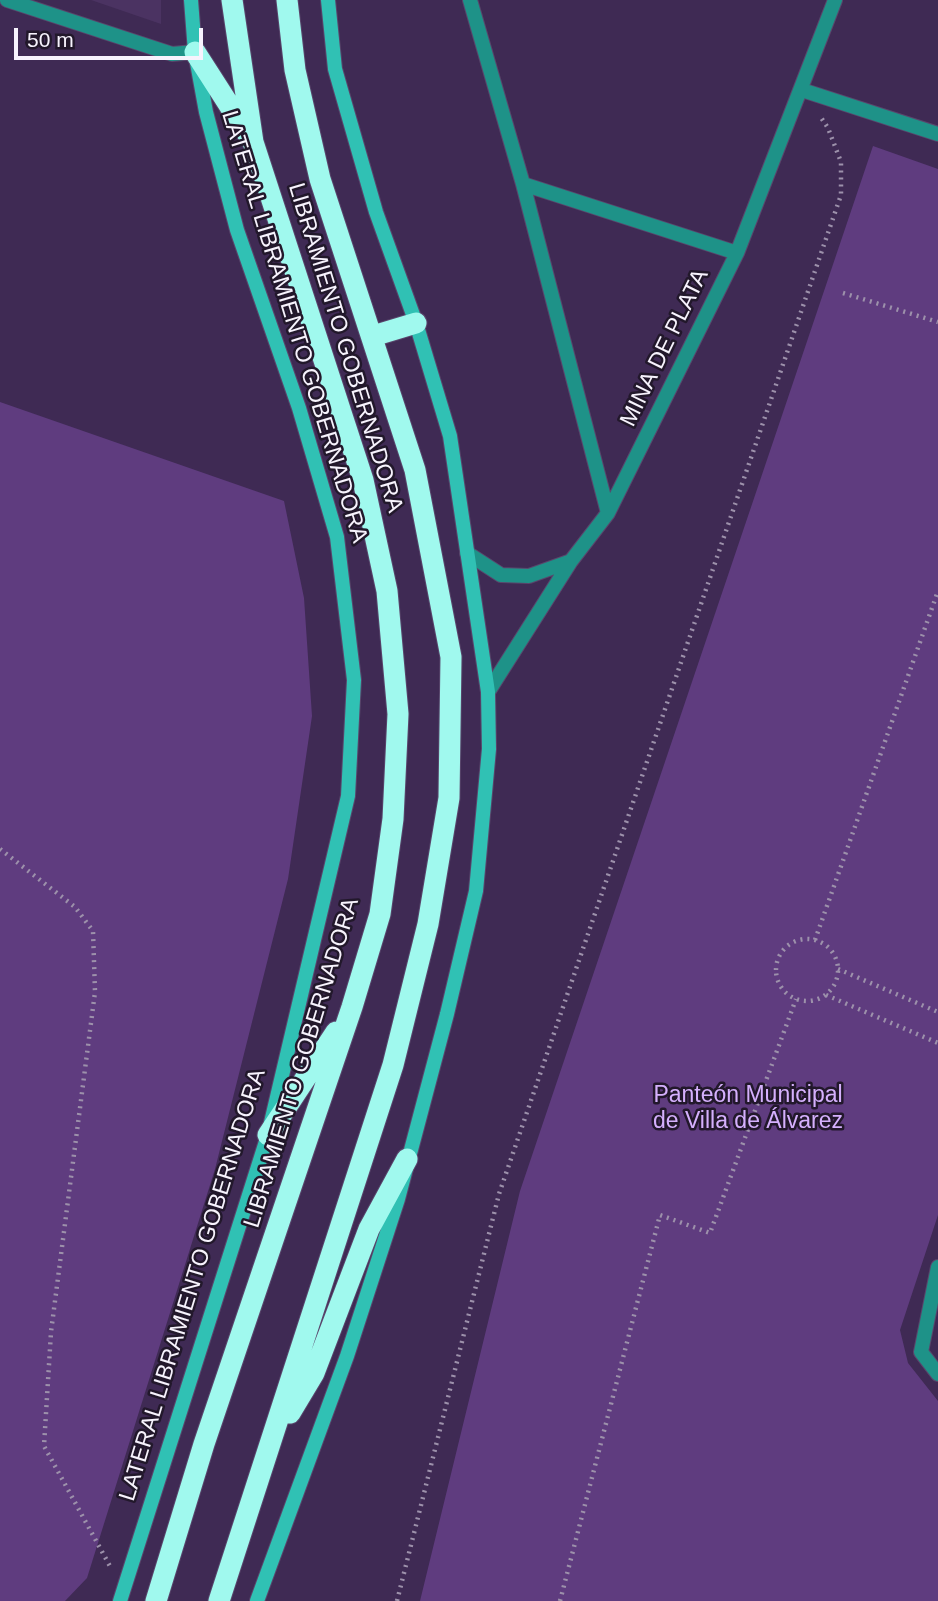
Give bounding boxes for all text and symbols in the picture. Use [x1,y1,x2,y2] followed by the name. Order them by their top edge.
[18,14,206,58] scale bar
[27,28,74,51] text: 50 m
[215,108,373,546] street label: LATERAL LIBRAMIENTO GOBERNADORA
[282,180,408,516] street label: LIBRAMIENTO GOBERNADORA
[615,265,715,431] street label: MINA DE PLATA
[239,895,365,1231] street label: LIBRAMIENTO GOBERNADORA
[114,1066,272,1504] street label: LATERAL LIBRAMIENTO GOBERNADORA
[653,1082,843,1136] park label: Panteón Municipal de Villa de Álvarez

